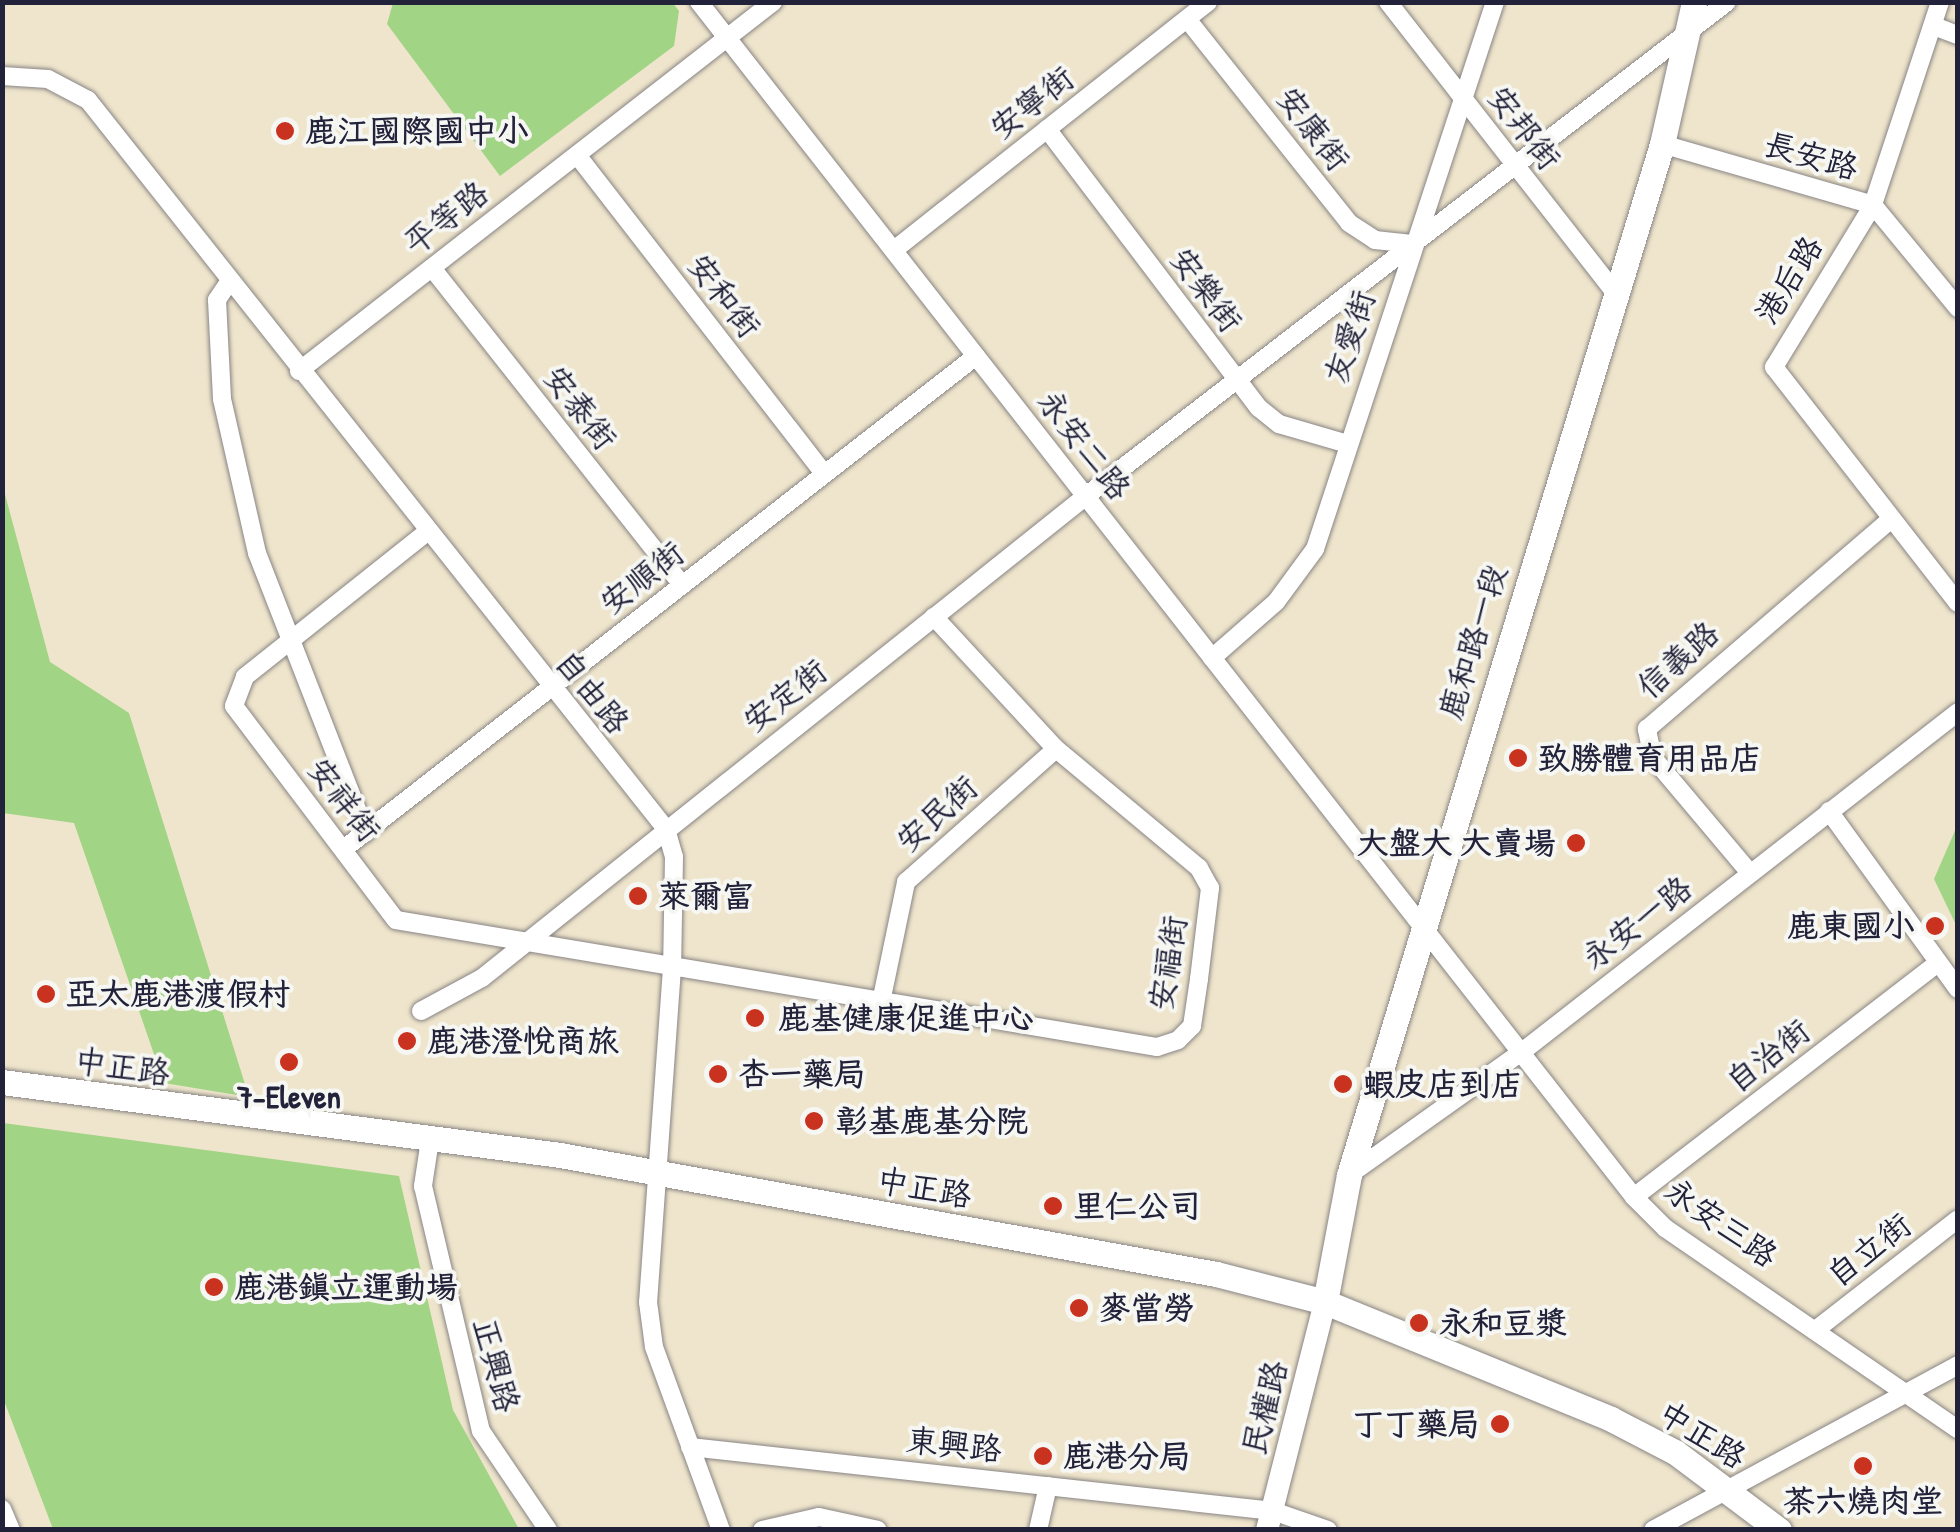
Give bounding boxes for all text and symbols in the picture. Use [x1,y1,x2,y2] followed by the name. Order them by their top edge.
[982,58,1082,148] street label: 安寧街
[1479,78,1569,178] street label: 安邦街
[1268,79,1358,179] street label: 安康街
[305,112,529,150] place label: 鹿江國際國中小
[274,120,296,142] marker: 鹿江國際國中小
[1760,124,1862,188] street label: 長安路
[396,173,496,263] street label: 平等路
[1747,229,1831,331] street label: 港后路
[1162,240,1250,340] street label: 安樂街
[679,246,769,346] street label: 安和街
[1317,285,1383,389] street label: 友愛街
[535,358,625,458] street label: 安泰街
[1029,383,1139,507] street label: 永安二路
[592,533,692,623] street label: 安順街
[1431,560,1515,724] street label: 鹿和路一段
[1629,614,1727,706] street label: 信義路
[547,643,637,741] street label: 自由路
[735,651,835,741] street label: 安定街
[1538,739,1762,777] place label: 致勝體育用品店
[1507,747,1529,769] marker: 致勝體育用品店
[299,750,389,850] street label: 安祥街
[888,768,986,860] street label: 安民街
[1357,824,1556,862] place label: 大盤大 大賣場
[1565,832,1587,854] marker: 大盤大 大賣場
[1575,868,1699,978] street label: 永安一路
[658,877,754,915] place label: 萊爾富
[627,885,649,907] marker: 萊爾富
[1787,907,1915,945] place label: 鹿東國小
[1142,913,1194,1013] street label: 安福街
[1924,915,1946,937] marker: 鹿東國小
[66,975,290,1013] place label: 亞太鹿港渡假村
[35,983,57,1005] marker: 亞太鹿港渡假村
[778,999,1034,1037] place label: 鹿基健康促進中心
[742,1005,768,1031] marker: 鹿基健康促進中心
[1718,1011,1818,1101] street label: 自治街
[427,1022,619,1060] place label: 鹿港澄悅商旅
[396,1030,418,1052] marker: 鹿港澄悅商旅
[72,1041,172,1093] street label: 中正路
[278,1051,300,1073] marker: 7-Eleven
[738,1055,866,1093] place label: 杏一藥局
[707,1063,729,1085] marker: 杏一藥局
[1363,1065,1523,1103] place label: 蝦皮店到店
[1332,1073,1354,1095] marker: 蝦皮店到店
[237,1078,341,1116] place label: 7-Eleven
[836,1102,1028,1140] place label: 彰基鹿基分院
[801,1108,827,1134] marker: 彰基鹿基分院
[873,1161,975,1215] street label: 中正路
[1658,1171,1784,1275] street label: 永安三路
[1073,1187,1201,1225] place label: 里仁公司
[1042,1195,1064,1217] marker: 里仁公司
[1819,1205,1919,1295] street label: 自立街
[234,1268,458,1306] place label: 鹿港鎮立運動場
[203,1276,225,1298] marker: 鹿港鎮立運動場
[1099,1289,1195,1327] place label: 麥當勞
[1068,1297,1090,1319] marker: 麥當勞
[1439,1304,1567,1342] place label: 永和豆漿
[1408,1312,1430,1334] marker: 永和豆漿
[465,1314,527,1416] street label: 正興路
[1235,1357,1295,1459] street label: 民權路
[1651,1393,1753,1477] street label: 中正路
[1352,1405,1480,1443] place label: 丁丁藥局
[1489,1413,1511,1435] marker: 丁丁藥局
[904,1421,1004,1469] street label: 東興路
[1063,1437,1191,1475] place label: 鹿港分局
[1032,1445,1054,1467] marker: 鹿港分局
[1852,1455,1874,1477] marker: 茶六燒肉堂
[1783,1482,1943,1520] place label: 茶六燒肉堂

